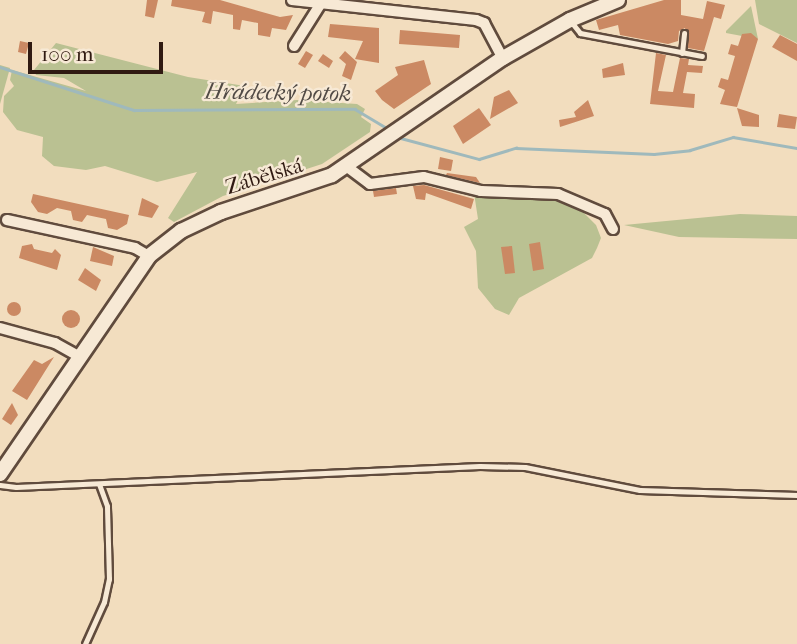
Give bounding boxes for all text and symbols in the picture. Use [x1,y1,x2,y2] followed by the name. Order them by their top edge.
[32,28,166,72] scale bar
[41,42,94,66] text: 100 m
[205,78,351,108] water label: Hrádecký potok
[222,152,306,200] street label: Zábělská

